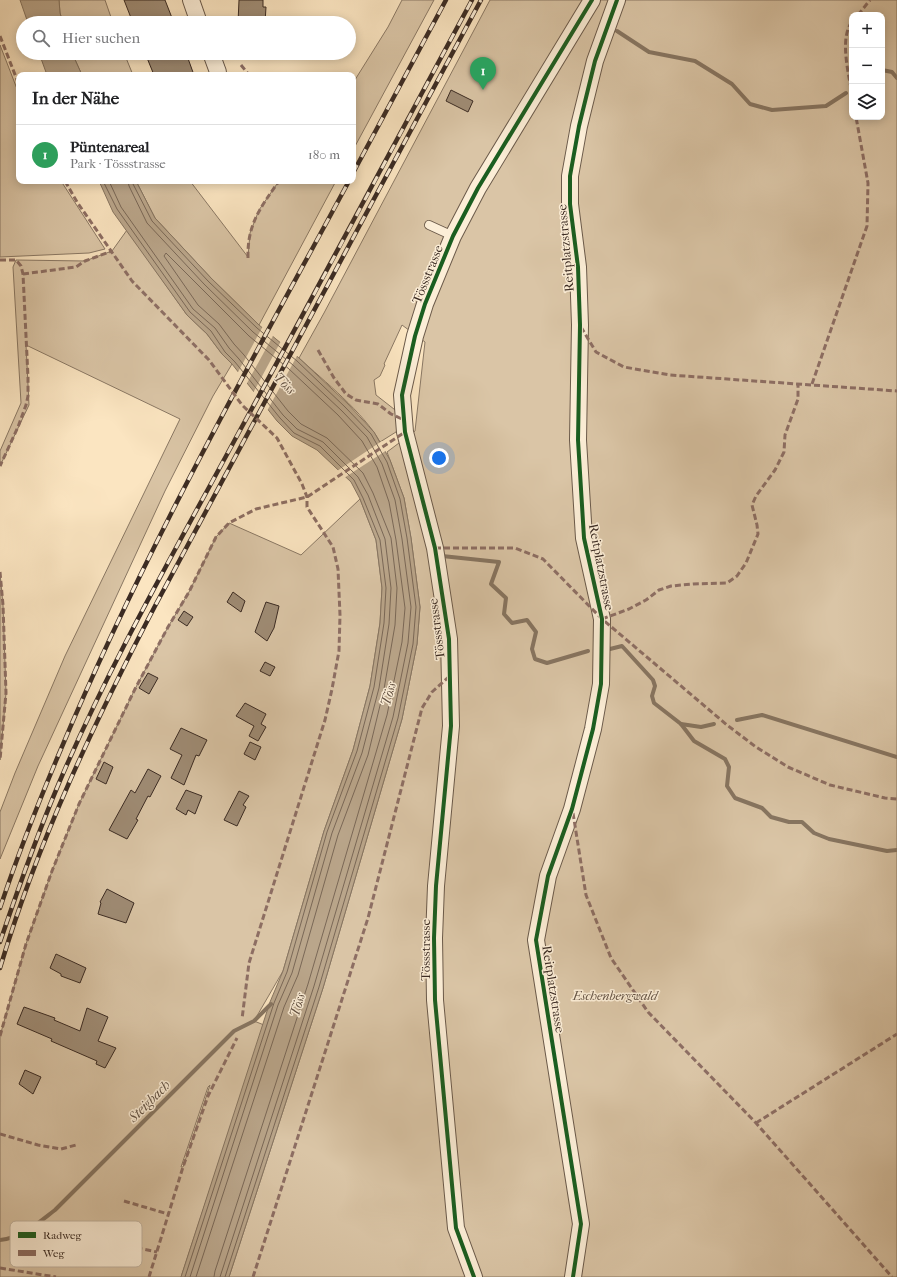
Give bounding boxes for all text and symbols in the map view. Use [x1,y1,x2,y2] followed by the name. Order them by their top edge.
[849,12,885,120] map controls
[849,12,885,48] button: +
[16,16,356,60] search box
[30,27,52,49] icon: search
[62,29,140,47] text: Hier suchen
[849,48,885,84] button: −
[470,57,496,90] pin: 1
[849,84,885,120] button: layers
[32,88,119,108] text: In der Nähe
[70,138,149,156] text: Püntenareal
[43,147,47,162] text: 1
[308,147,340,162] text: 180 m
[70,156,166,171] text: Park · Tössstrasse
[554,203,577,292] street label: Reitplatzstrasse
[409,242,446,306] street label: Tössstrasse
[270,369,300,399] water label: Töss
[429,448,449,468] your location
[586,522,617,612] street label: Reitplatzstrasse
[425,597,448,660] street label: Tössstrasse
[377,679,400,708] water label: Töss
[418,919,433,981] street label: Tössstrasse
[539,944,568,1034] street label: Reitplatzstrasse
[572,988,660,1003] park label: Eschenbergwald
[286,990,309,1019] water label: Töss
[124,1077,174,1127] water label: Steigbach
[10,1221,142,1267] legend
[43,1229,82,1242] text: Radweg
[42,1247,65,1260] text: Weg

